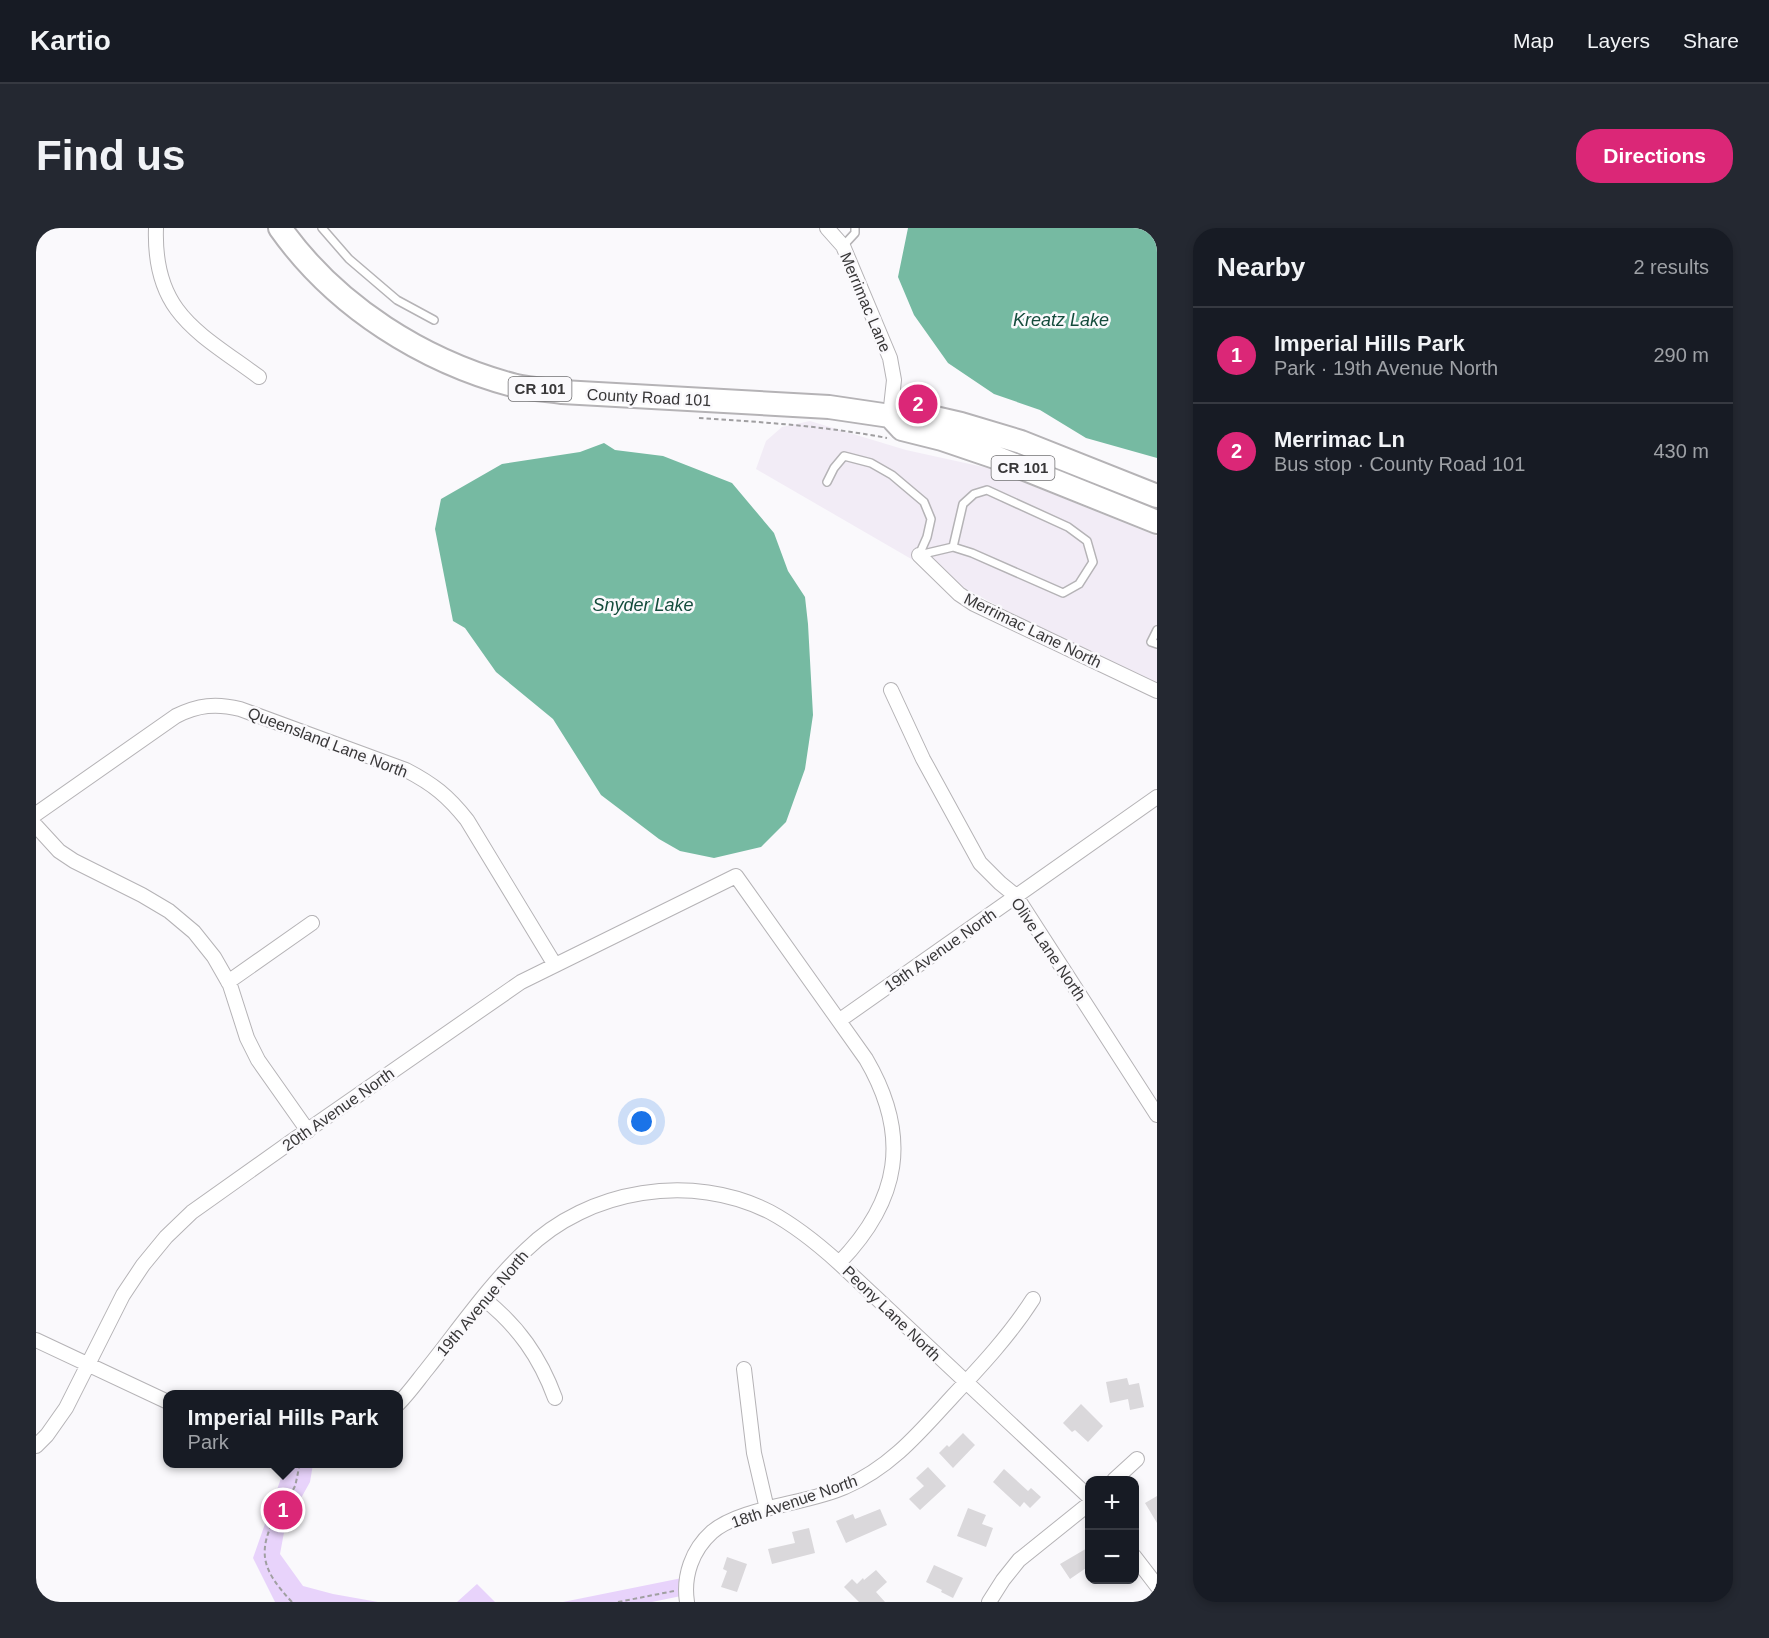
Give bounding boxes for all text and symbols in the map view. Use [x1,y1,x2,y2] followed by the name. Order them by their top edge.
[30,25,111,56] text: Kartio
[1513,29,1554,52] text: Map
[1587,29,1650,52] text: Layers
[1683,29,1739,52] text: Share
[1576,129,1733,183] button: Directions
[36,132,185,179] text: Find us
[837,250,894,355] street label: Merrimac Lane
[1217,252,1305,282] text: Nearby
[1633,256,1709,278] text: 2 results
[1013,310,1109,330] water label: Kreatz Lake
[1274,331,1465,356] text: Imperial Hills Park
[1231,344,1242,366] text: 1
[1653,344,1709,366] text: 290 m
[1274,357,1498,379] text: Park · 19th Avenue North
[508,377,572,401] road number: CR 101
[898,382,938,426] pin: 2
[586,386,712,409] street label: County Road 101
[1274,427,1405,452] text: Merrimac Ln
[1231,440,1242,462] text: 2
[1653,440,1709,462] text: 430 m
[1274,453,1525,475] text: Bus stop · County Road 101
[992,456,1054,480] road number: CR 101
[962,590,1104,671] street label: Merrimac Lane North
[592,595,694,615] water label: Snyder Lake
[245,704,410,781] street label: Queensland Lane North
[1008,895,1089,1004] street label: Olive Lane North
[881,906,999,995] street label: 19th Avenue North
[279,1065,397,1154] street label: 20th Avenue North
[627,1107,656,1136] your location
[433,1247,531,1359] street label: 19th Avenue North
[839,1262,944,1364] street label: Peony Lane North
[163,1390,403,1468] popup
[188,1405,378,1430] text: Imperial Hills Park
[188,1431,229,1453] text: Park
[729,1472,859,1531] street label: 18th Avenue North
[1085,1476,1139,1584] map controls
[1085,1476,1139,1530] button: +
[264,1488,302,1532] pin: 1
[1085,1530,1139,1584] button: −

